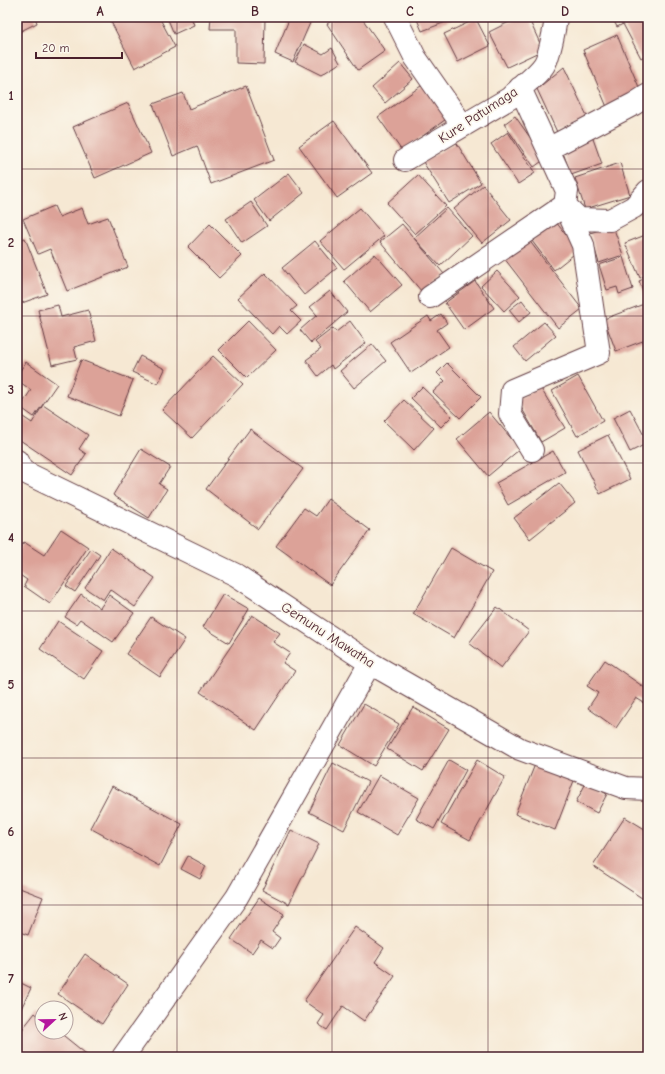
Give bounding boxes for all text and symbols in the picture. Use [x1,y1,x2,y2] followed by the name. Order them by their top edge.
[96,4,104,19] text: A
[251,4,259,19] text: B
[406,4,414,19] text: C
[561,4,569,19] text: D
[36,34,122,60] scale bar
[42,41,70,55] text: 20 m
[435,83,521,147] street label: Kure Patumaga
[8,88,14,103] text: 1
[8,235,14,250] text: 2
[8,382,14,397] text: 3
[8,530,14,545] text: 4
[278,598,378,672] street label: Gemunu Mawatha
[8,677,15,692] text: 5
[8,824,15,839] text: 6
[8,971,14,986] text: 7
[34,1000,74,1040] north arrow
[55,1011,70,1022] text: N

